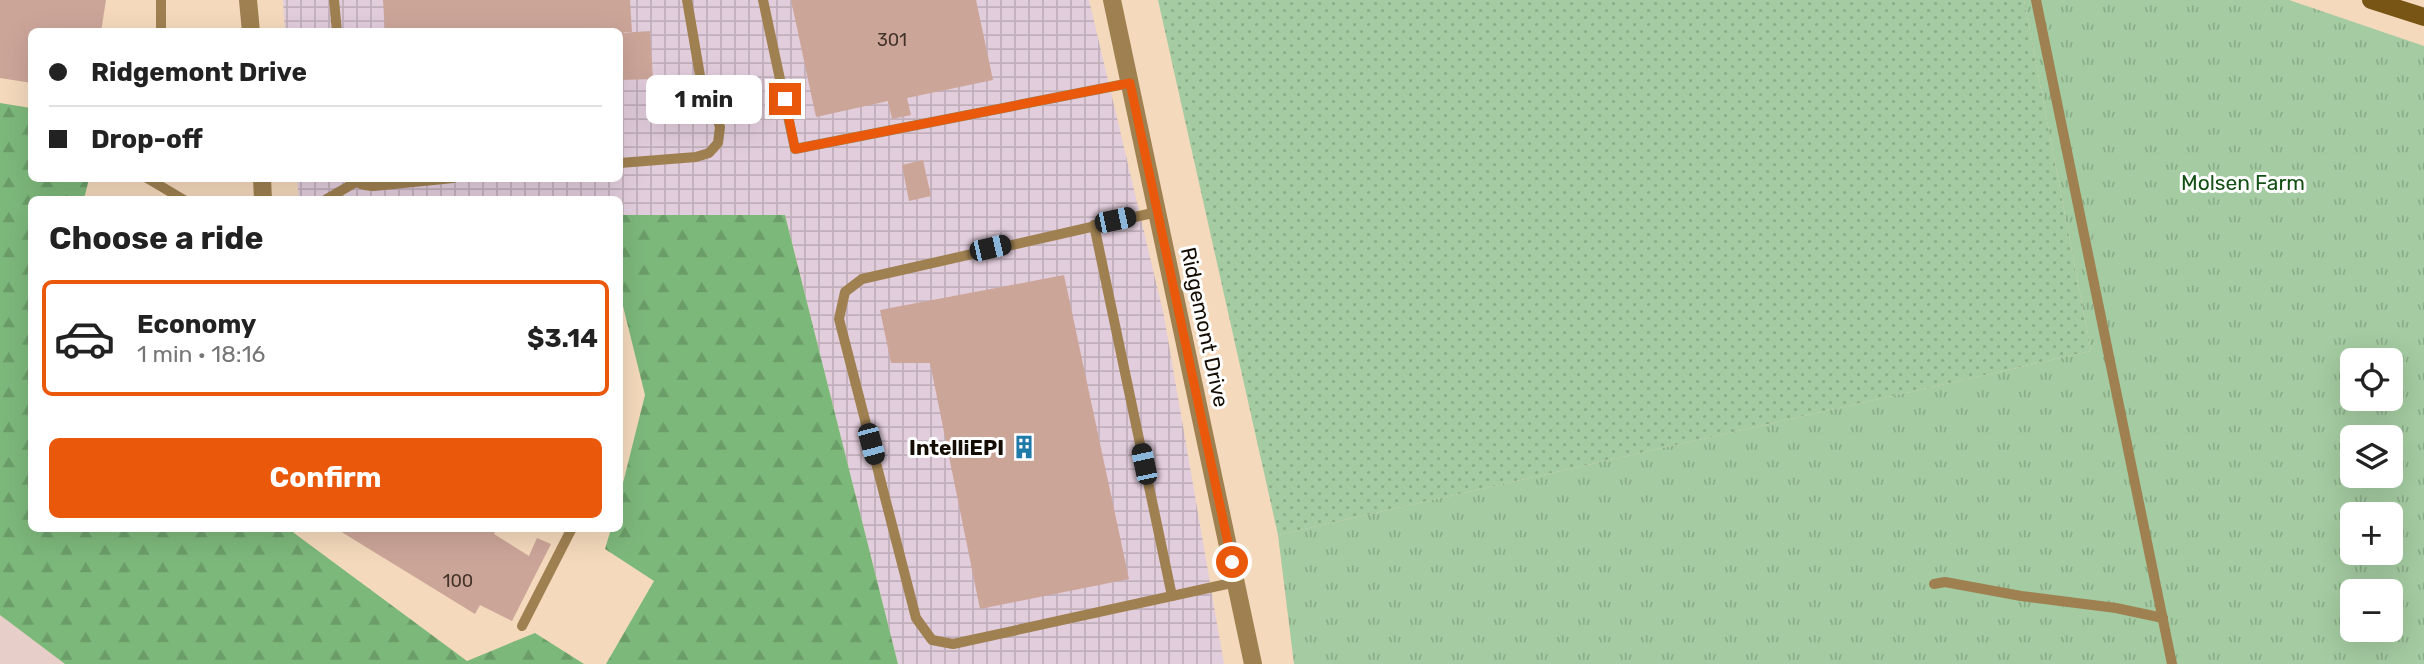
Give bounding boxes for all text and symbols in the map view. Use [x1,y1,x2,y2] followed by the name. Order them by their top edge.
[877,29,907,51] house number: 301
[91,57,307,88] text: Ridgemont Drive
[645,74,760,124] callout: 1 min
[769,83,801,115] route end
[675,85,733,113] text: 1 min
[91,124,203,155] text: Drop-off
[2181,170,2305,195] park label: Molsen Farm
[1093,205,1138,235] car
[49,219,263,257] text: Choose a ride
[968,233,1013,263] car
[1176,245,1234,409] street label: Ridgemont Drive
[53,307,116,370] icon: car
[137,309,256,340] text: Economy
[527,323,598,354] text: $3.14
[137,340,265,368] text: 1 min · 18:16
[2340,348,2403,642] map controls
[2340,348,2403,411] button: locate
[856,421,887,467] car
[2340,425,2403,488] button: layers
[1010,433,1038,461] building icon: IntelliEPI
[909,435,1004,460] place label: IntelliEPI
[49,438,602,518] button: Confirm
[1130,441,1159,487] car
[2340,502,2403,565] button: +
[1216,546,1248,578] route start
[443,570,473,592] house number: 100
[2340,579,2403,642] button: −

